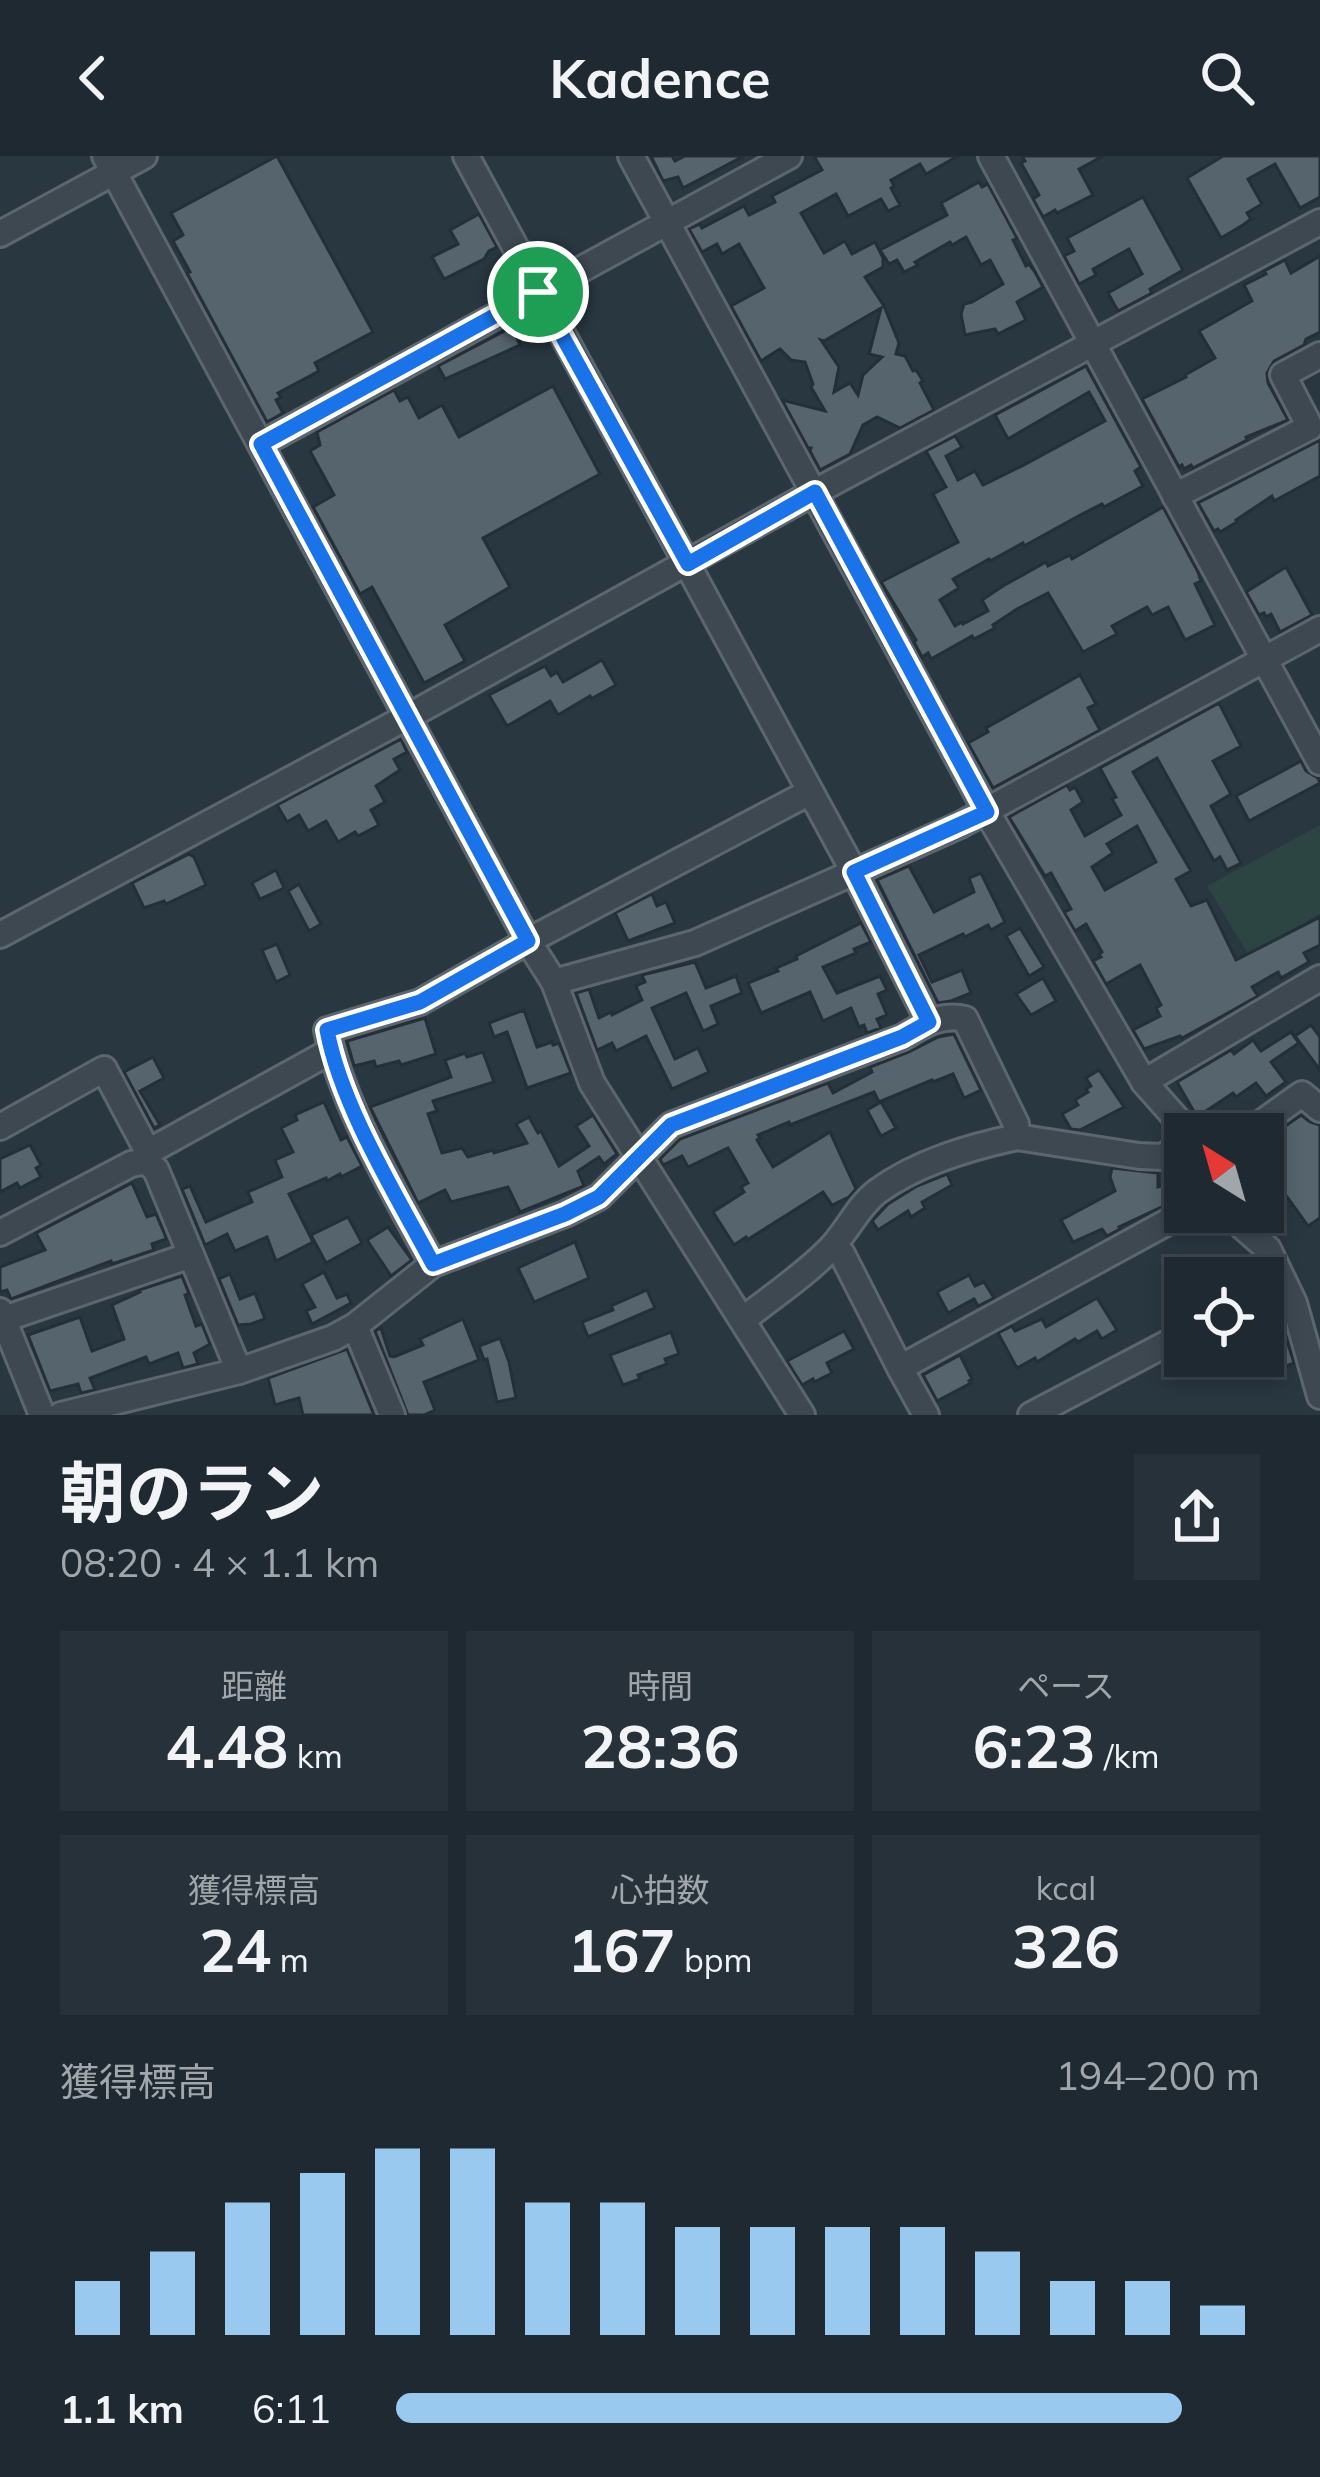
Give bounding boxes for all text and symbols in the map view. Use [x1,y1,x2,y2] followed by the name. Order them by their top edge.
[549,44,771,112] text: Kadence
[60,45,126,111] icon: back
[1194,45,1260,111] icon: search
[487,241,589,343] pin
[505,259,571,325] icon: arrive
[1164,1113,1284,1233] north arrow
[1164,1113,1284,1377] map controls
[1164,1257,1284,1377] button: locate
[60,1451,324,1534] text: 朝のラン
[1134,1454,1260,1580] button: share
[60,1538,379,1587] text: 08:20 · 4 × 1.1 km
[221,1665,287,1706] text: 距離
[627,1665,693,1706] text: 時間
[1017,1665,1115,1706] text: ペース
[165,1708,288,1783] text: 4.48
[581,1708,739,1783] text: 28:36
[973,1708,1095,1783] text: 6:23
[288,1735,343,1776] text: km
[1095,1735,1159,1776] text: /km
[1036,1867,1096,1908] text: kcal
[188,1869,320,1910] text: 獲得標高
[611,1869,710,1910] text: 心拍数
[1012,1908,1120,1983] text: 326
[199,1912,271,1987] text: 24
[567,1912,675,1987] text: 167
[271,1939,309,1980] text: m
[675,1939,753,1980] text: bpm
[1055,2051,1260,2100] text: 194–200 m
[60,2057,216,2106] text: 獲得標高
[60,2384,184,2433] text: 1.1 km
[252,2384,331,2433] text: 6:11

